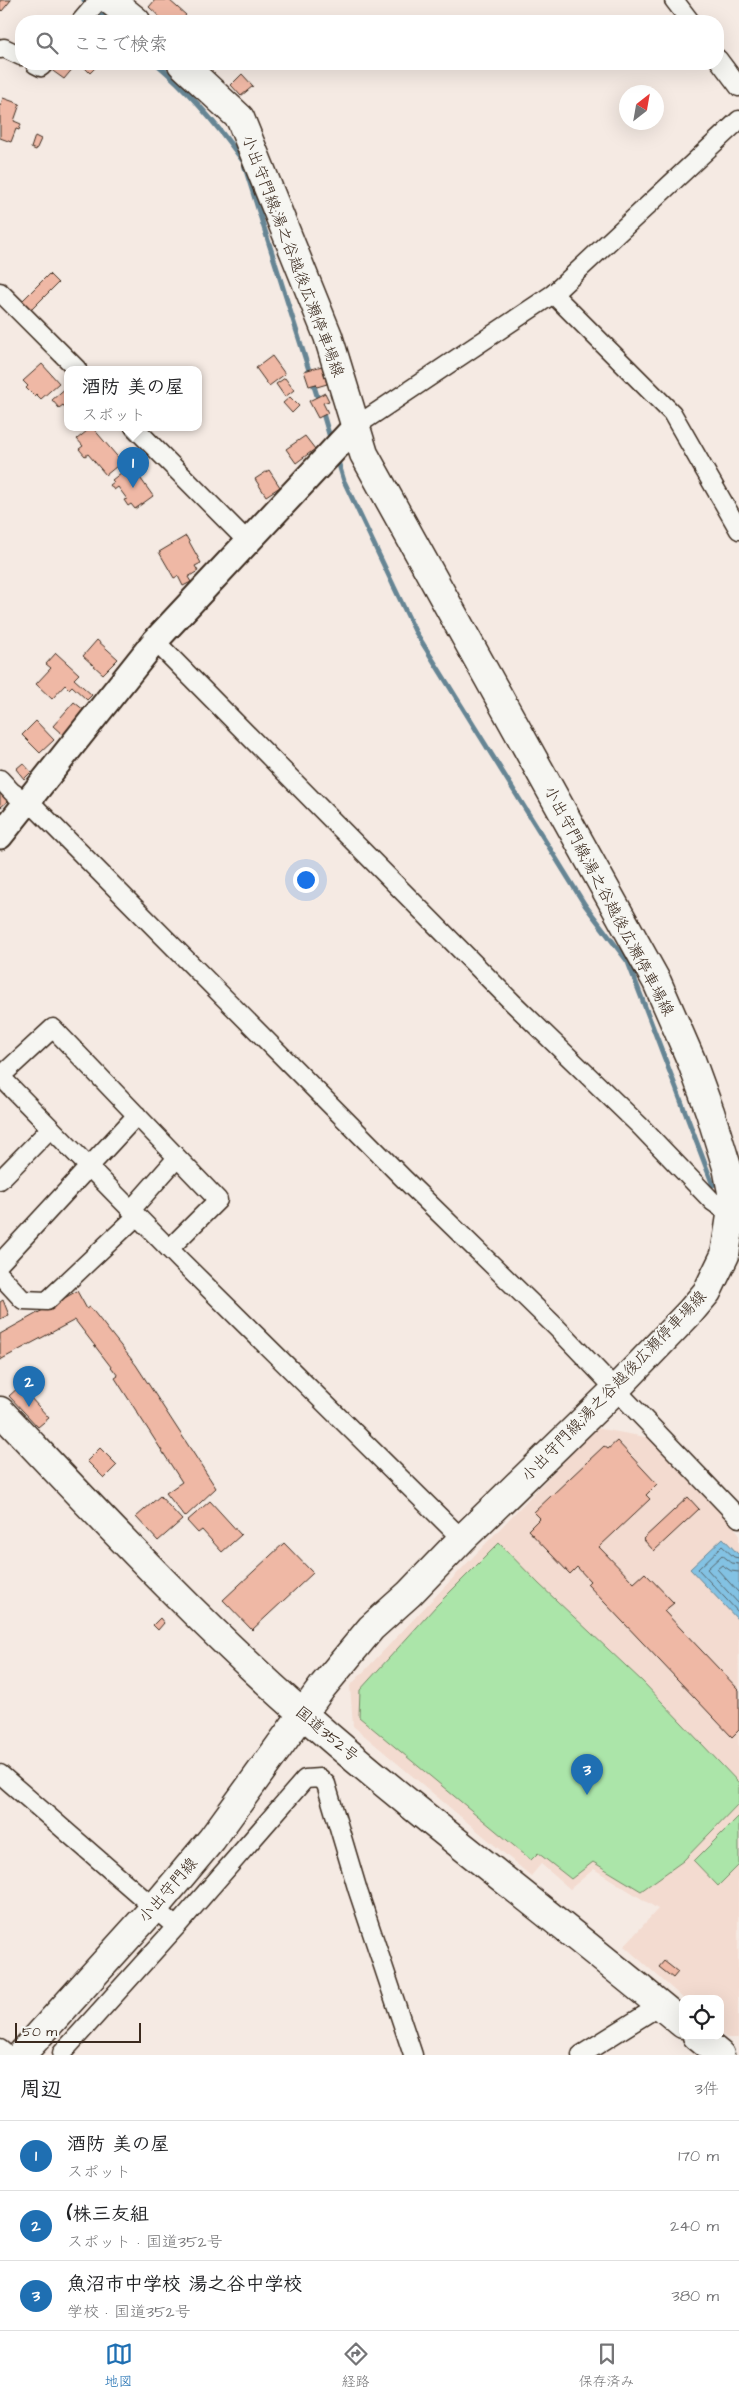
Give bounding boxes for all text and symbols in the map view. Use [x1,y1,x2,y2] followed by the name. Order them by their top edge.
[15,15,724,70] search box
[33,29,61,57] icon: search
[73,31,168,58] text: ここで検索
[619,85,664,130] north arrow
[237,132,349,380] street label: 小出守門線;湯之谷越後広瀬停車場線
[64,366,202,431] popup
[82,374,184,401] text: 酒防 美の屋
[82,404,146,426] text: スポット
[117,447,149,488] pin: 1
[539,782,679,1020] street label: 小出守門線;湯之谷越後広瀬停車場線
[293,867,319,893] your location
[516,1286,712,1486] street label: 小出守門線;湯之谷越後広瀬停車場線
[13,1366,45,1407] pin: 2
[291,1701,363,1767] street label: 国道352号
[571,1754,603,1795] pin: 3
[133,1853,203,1927] street label: 小出守門線
[679,1995,724,2040] map controls
[679,1995,724,2040] button: locate
[15,2020,141,2043] scale bar
[22,2022,57,2042] text: 50 m
[20,2075,62,2104] text: 周辺
[695,2078,719,2100] text: 3件
[67,2131,170,2158] text: 酒防 美の屋
[35,2145,37,2167] text: 1
[678,2145,719,2167] text: 170 m
[67,2161,131,2183] text: スポット
[67,2201,149,2228] text: (株三友組
[31,2215,41,2237] text: 2
[670,2215,719,2237] text: 240 m
[67,2231,223,2253] text: スポット · 国道352号
[67,2271,303,2298] text: 魚沼市中学校 湯之谷中学校
[32,2285,40,2307] text: 3
[672,2285,719,2307] text: 380 m
[67,2301,191,2323] text: 学校 · 国道352号
[105,2340,133,2392] tab: 地図
[342,2340,370,2392] tab: 経路
[579,2340,635,2392] tab: 保存済み

